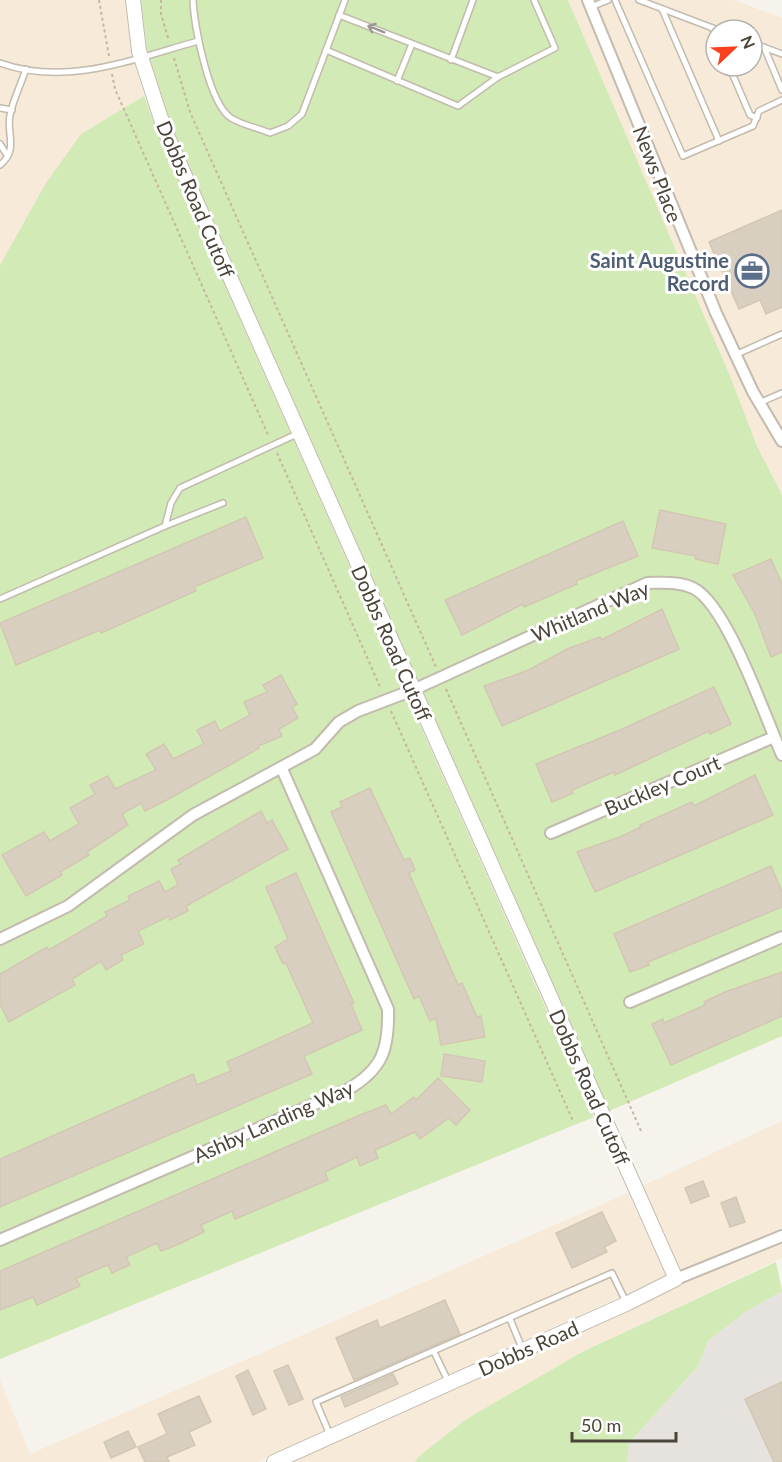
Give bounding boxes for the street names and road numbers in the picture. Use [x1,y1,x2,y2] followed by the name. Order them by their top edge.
[152,117,240,282] street label: Dobbs Road Cutoff
[629,122,687,226] street label: News Place
[347,561,437,725] street label: Dobbs Road Cutoff
[528,575,653,647] street label: Whitland Way
[600,750,724,820] street label: Buckley Court
[545,1005,635,1169] street label: Dobbs Road Cutoff
[189,1075,357,1167] street label: Ashby Landing Way
[474,1315,582,1381] street label: Dobbs Road

